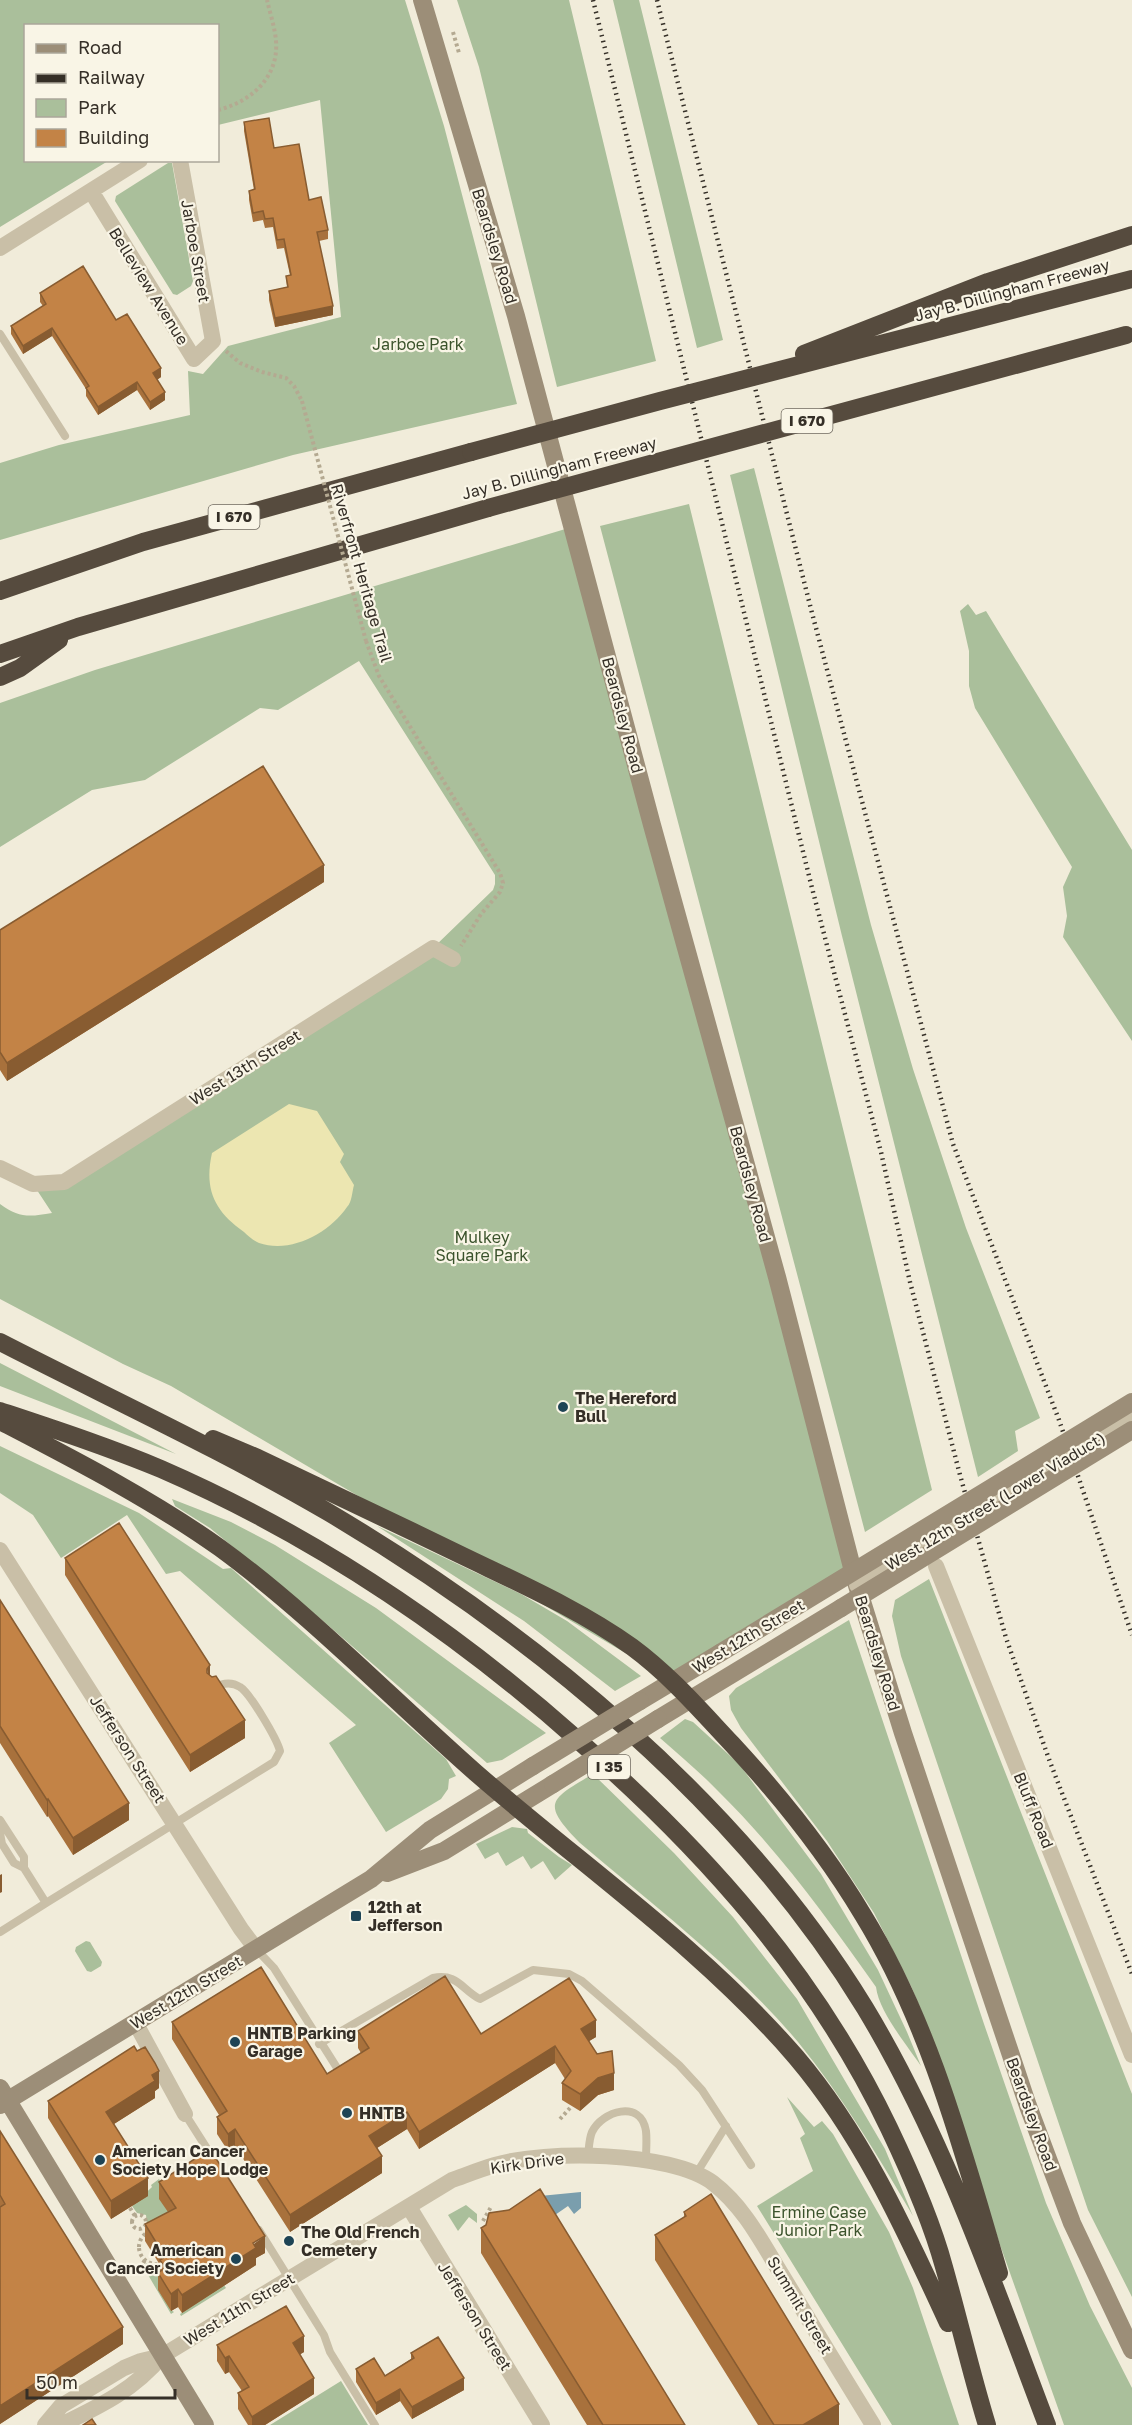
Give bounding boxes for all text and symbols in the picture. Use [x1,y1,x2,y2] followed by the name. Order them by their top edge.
[24,24,219,162] legend
[78,36,122,58] text: Road
[78,66,145,88] text: Railway
[78,96,117,118] text: Park
[78,126,149,148] text: Building
[468,186,522,306] street label: Beardsley Road
[177,198,215,304] street label: Jarboe Street
[105,224,193,348] street label: Belleview Avenue
[912,254,1112,326] street label: Jay B. Dillingham Freeway
[372,334,464,354] park label: Jarboe Park
[782,409,832,433] road number: I 670
[459,432,659,504] street label: Jay B. Dillingham Freeway
[327,481,397,665] street label: Riverfront Heritage Trail
[208,505,260,529] road number: I 670
[598,655,648,775] street label: Beardsley Road
[186,1025,304,1109] street label: West 13th Street
[726,1124,776,1244] street label: Beardsley Road
[436,1227,528,1265] park label: Mulkey Square Park
[575,1388,677,1426] place label: The Hereford Bull
[556,1400,570,1414] marker: The Hereford Bull
[881,1427,1109,1575] street label: West 12th Street (Lower Viaduct)
[851,1593,905,1713] street label: Beardsley Road
[688,1595,808,1677] street label: West 12th Street
[86,1691,170,1807] street label: Jefferson Street
[588,1755,630,1779] road number: I 35
[1010,1769,1058,1851] street label: Bluff Road
[368,1897,442,1935] place label: 12th at Jefferson
[349,1909,363,1923] marker: 12th at Jefferson
[126,1951,246,2033] street label: West 12th Street
[247,2023,356,2061] place label: HNTB Parking Garage
[228,2035,242,2049] marker: HNTB Parking Garage
[1002,2054,1062,2174] street label: Beardsley Road
[359,2103,405,2123] place label: HNTB
[340,2106,354,2120] marker: HNTB
[112,2141,268,2179] place label: American Cancer Society Hope Lodge
[489,2148,565,2178] street label: Kirk Drive
[93,2153,107,2167] marker: American Cancer Society Hope Lodge
[771,2202,867,2240] park label: Ermine Case Junior Park
[301,2222,419,2260] place label: The Old French Cemetery
[282,2234,296,2248] marker: The Old French Cemetery
[105,2240,224,2278] place label: American Cancer Society
[229,2252,243,2266] marker: American Cancer Society
[763,2253,837,2357] street label: Summit Street
[434,2258,516,2374] street label: Jefferson Street
[180,2268,298,2350] street label: West 11th Street
[27,2362,176,2400] scale bar
[36,2371,78,2393] text: 50 m

